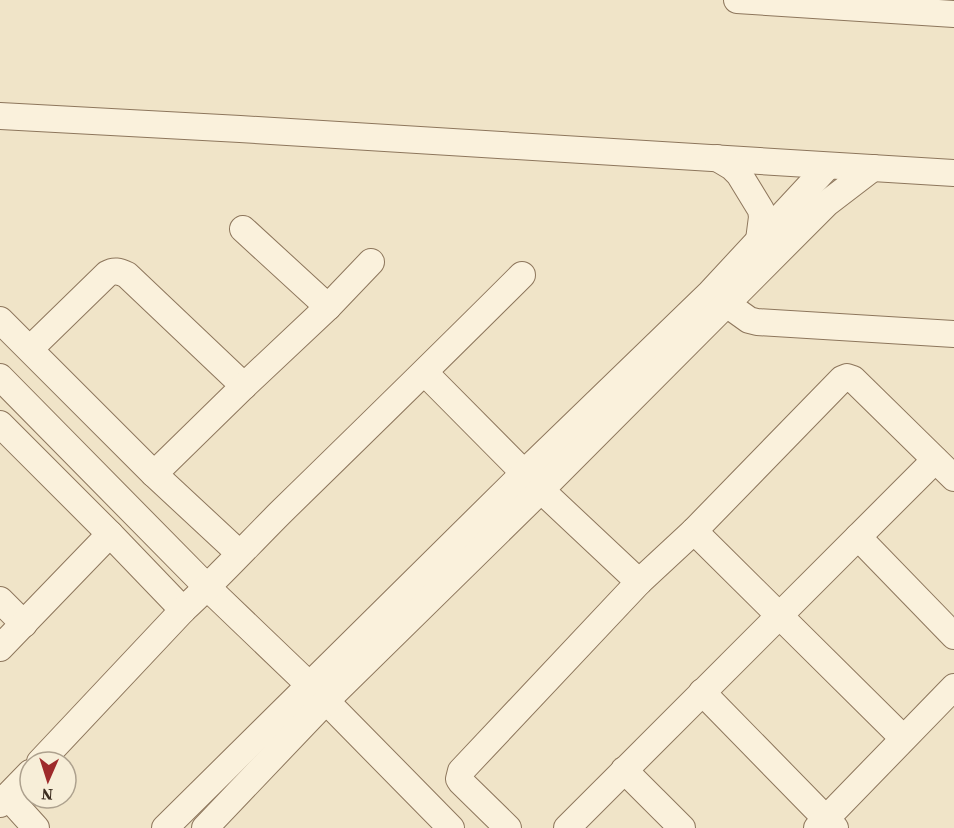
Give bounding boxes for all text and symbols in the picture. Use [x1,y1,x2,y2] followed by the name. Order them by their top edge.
[18,750,78,810] north arrow
[40,784,54,806] text: N

